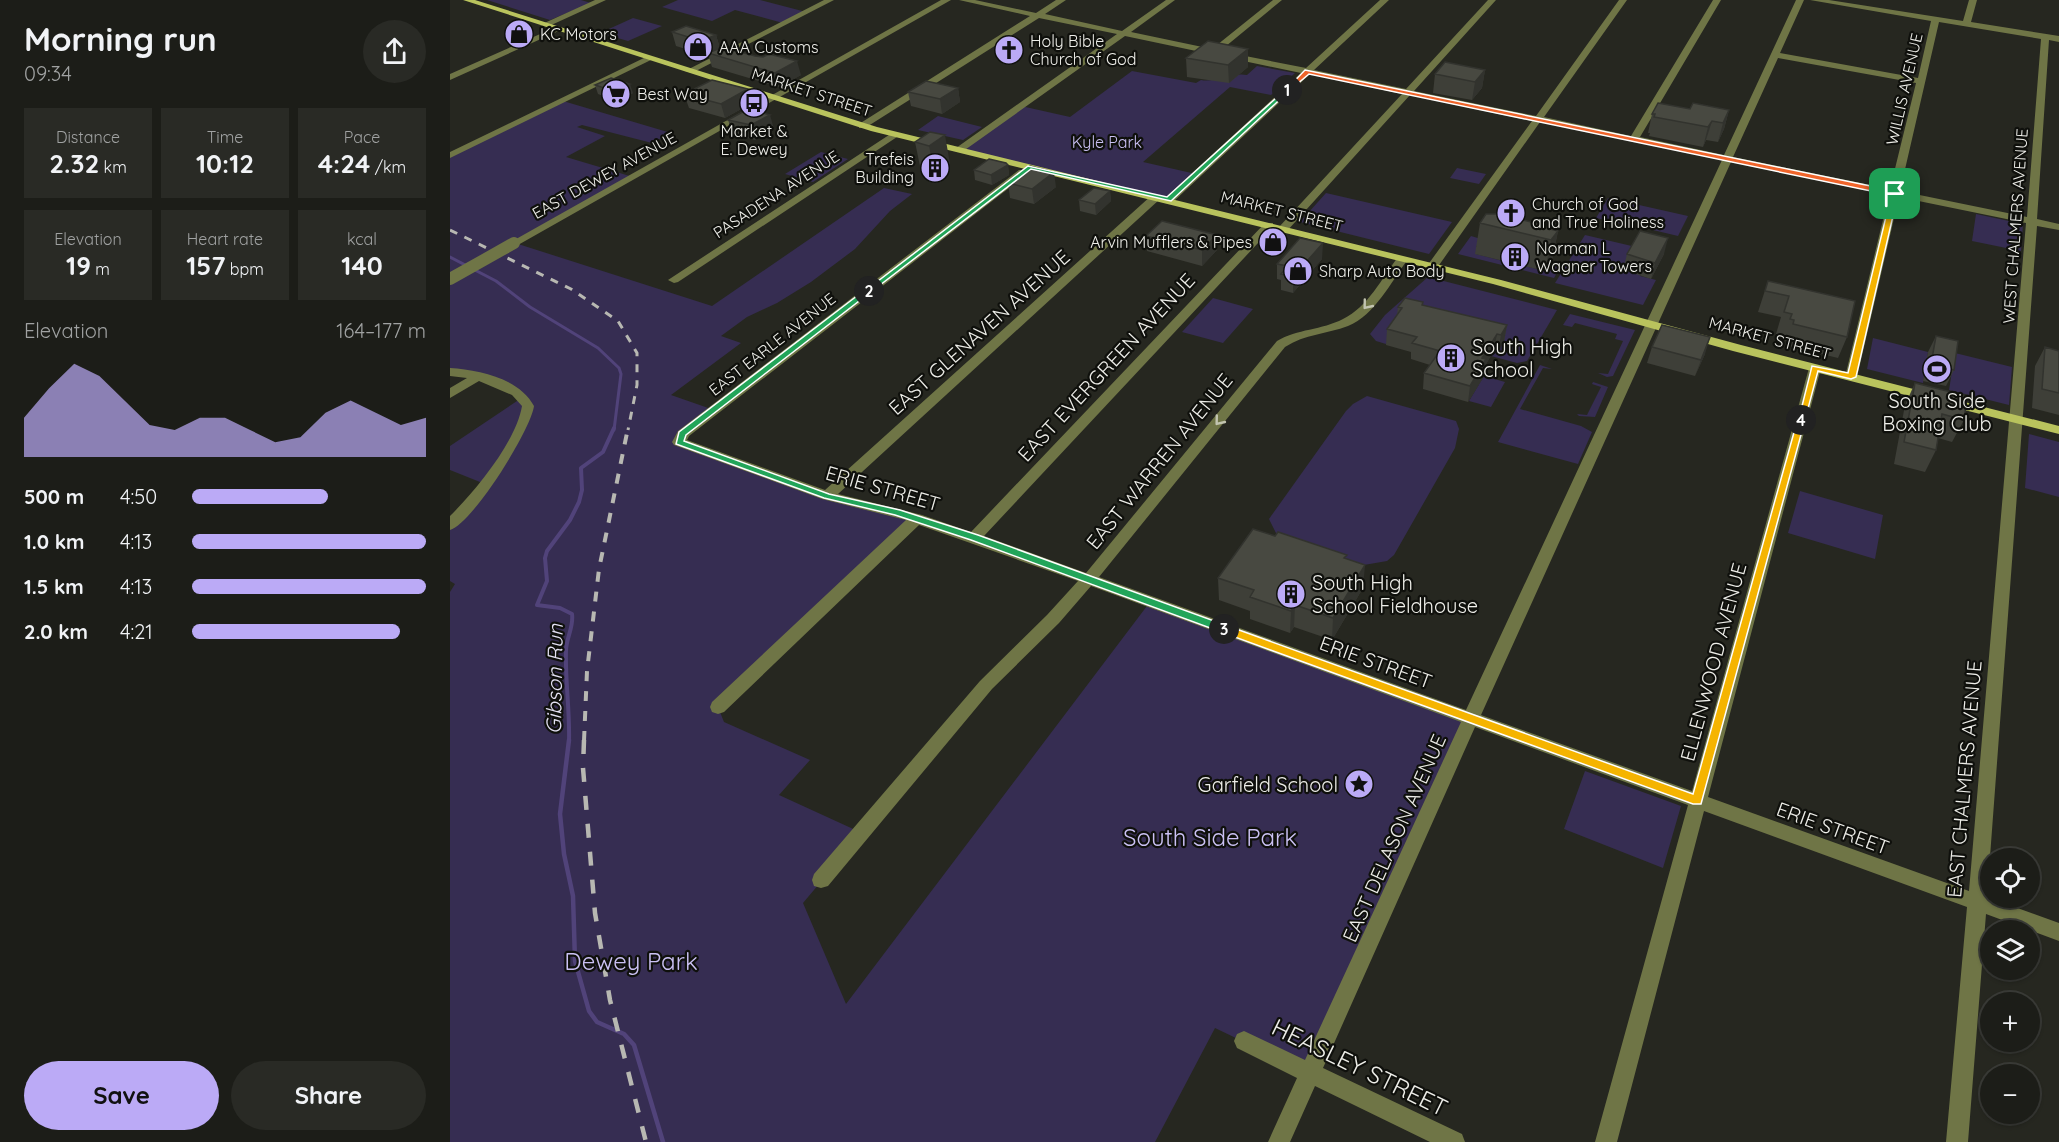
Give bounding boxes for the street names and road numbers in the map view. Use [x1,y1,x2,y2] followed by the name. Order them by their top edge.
[1881,31,1927,147] street label: WILLIS AVENUE
[749,63,875,121] street label: MARKET STREET
[528,127,680,223] street label: EAST DEWEY AVENUE
[1998,128,2032,324] street label: WEST CHALMERS AVENUE
[709,146,843,242] street label: PASADENA AVENUE
[1219,186,1346,236] street label: MARKET STREET
[883,244,1075,420] street label: EAST GLENAVEN AVENUE
[1012,268,1200,466] street label: EAST EVERGREEN AVENUE
[705,288,839,400] street label: EAST EARLE AVENUE
[1707,312,1833,364] street label: MARKET STREET
[1080,368,1238,554] street label: EAST WARREN AVENUE
[823,460,943,516] street label: ERIE STREET
[1675,560,1751,764] street label: ELLENWOOD AVENUE
[1316,630,1436,694] street label: ERIE STREET
[1941,659,1987,899] street label: EAST CHALMERS AVENUE
[1337,730,1451,946] street label: EAST DELASON AVENUE
[1773,796,1893,860] street label: ERIE STREET
[1267,1011,1453,1123] street label: HEASLEY STREET

